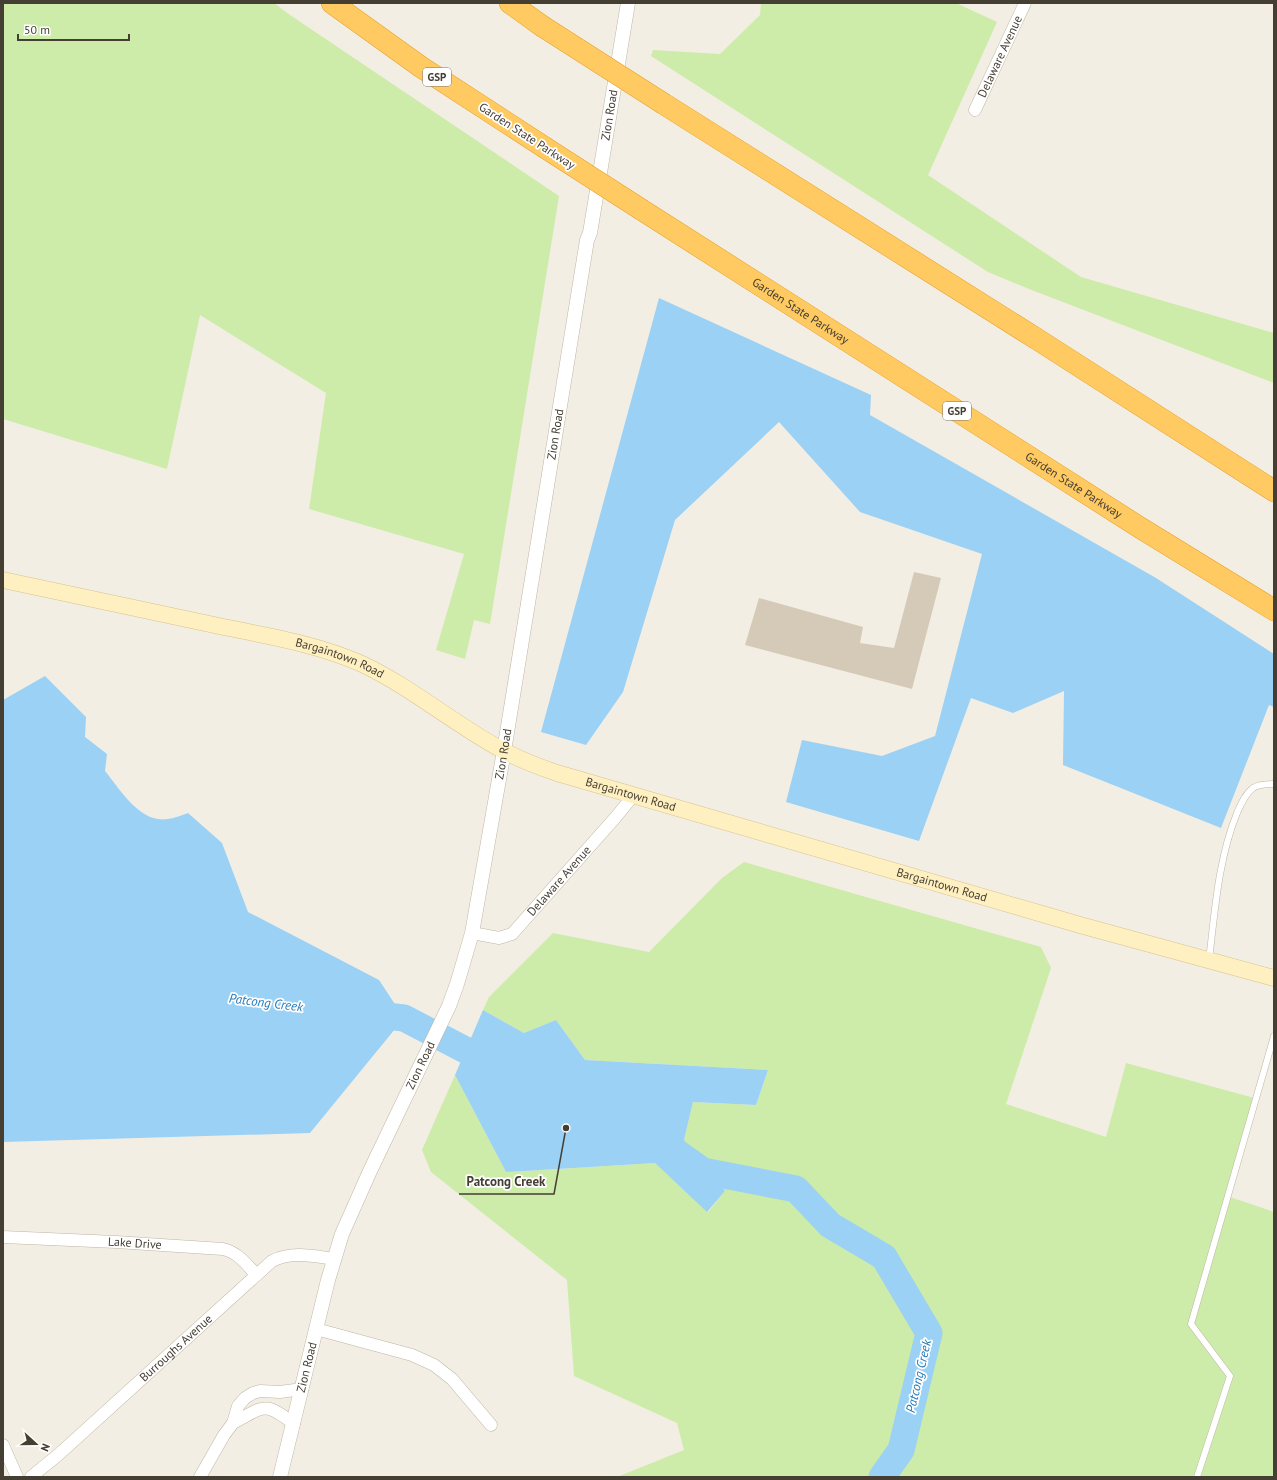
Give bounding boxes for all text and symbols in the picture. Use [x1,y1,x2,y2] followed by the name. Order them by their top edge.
[974,13,1025,100] street label: Delaware Avenue
[18,16,129,42] scale bar
[24,22,50,37] text: 50 m
[423,68,451,86] road number: GSP
[597,88,621,142] street label: Zion Road
[476,99,579,173] street label: Garden State Parkway
[750,274,852,347] street label: Garden State Parkway
[943,402,971,420] road number: GSP
[543,408,566,461] street label: Zion Road
[1023,448,1125,522] street label: Garden State Parkway
[294,634,387,681] street label: Bargaintown Road
[491,727,515,781] street label: Zion Road
[584,774,678,814] street label: Bargaintown Road
[524,842,594,919] street label: Delaware Avenue
[895,864,989,905] street label: Bargaintown Road
[228,990,305,1016] water label: Patcong Creek
[402,1039,438,1092] street label: Zion Road
[459,1169,554,1194] callout: Patcong Creek
[467,1173,546,1190] text: Patcong Creek
[108,1234,162,1252] street label: Lake Drive
[136,1311,215,1385] street label: Burroughs Avenue
[902,1337,935,1414] water label: Patcong Creek
[293,1340,320,1394] street label: Zion Road
[16,1424,56,1464] north arrow
[38,1442,53,1453] text: N

